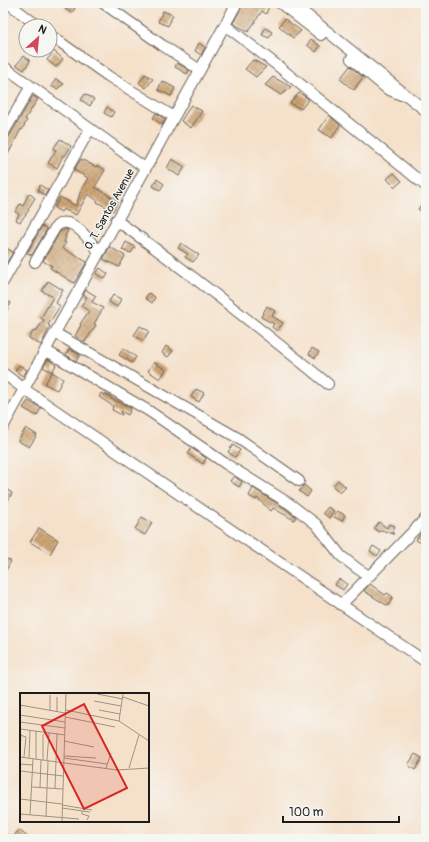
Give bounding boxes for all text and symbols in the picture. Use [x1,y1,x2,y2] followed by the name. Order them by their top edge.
[18,18,58,58] north arrow
[36,22,49,37] text: N
[82,166,137,252] street label: O. T. Santos Avenue
[20,693,149,822] inset map
[283,798,399,824] scale bar
[289,805,324,820] text: 100 m

